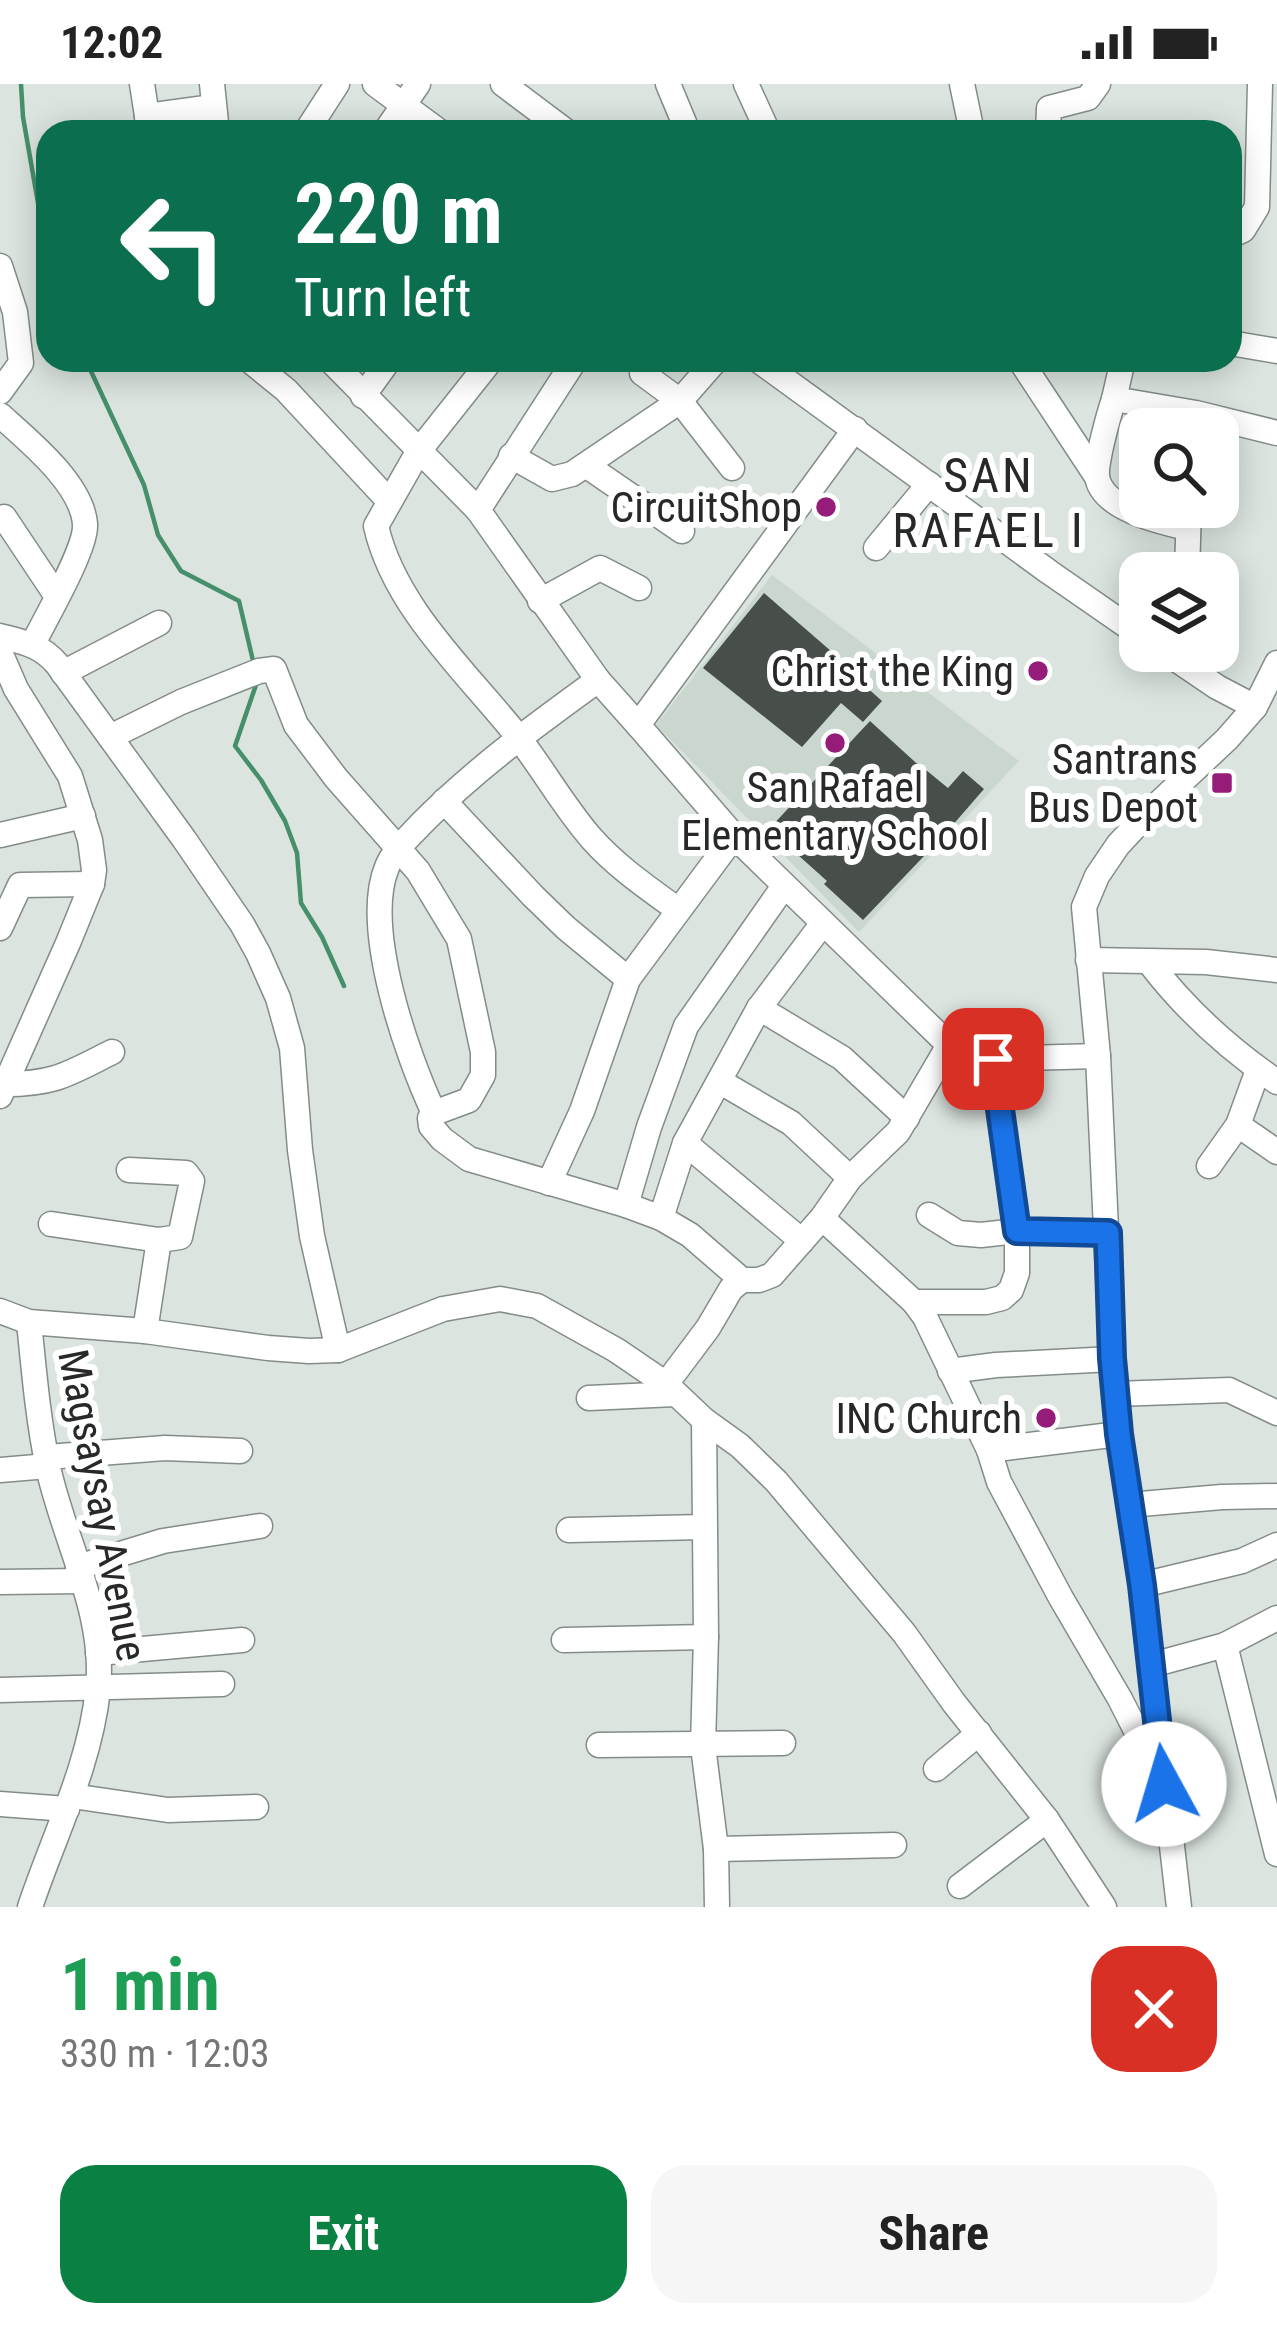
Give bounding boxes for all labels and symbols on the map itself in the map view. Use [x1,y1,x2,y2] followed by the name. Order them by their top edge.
[892,447,1086,559] district label: SAN RAFAEL I
[611,483,802,532] place label: CircuitShop
[813,494,839,520] marker: CircuitShop
[771,647,1014,696] place label: Christ the King
[1025,658,1051,684] marker: Christ the King
[822,730,848,756] marker: San Rafael Elementary School
[1028,735,1198,832] place label: Santrans Bus Depot
[681,763,989,860] place label: San Rafael Elementary School
[1209,770,1235,796] marker: Santrans Bus Depot
[942,1008,1044,1110] pin
[48,1345,157,1665] street label: Magsaysay Avenue
[836,1394,1022,1443] place label: INC Church
[1033,1405,1059,1431] marker: INC Church
[1101,1721,1227,1847] position arrow

